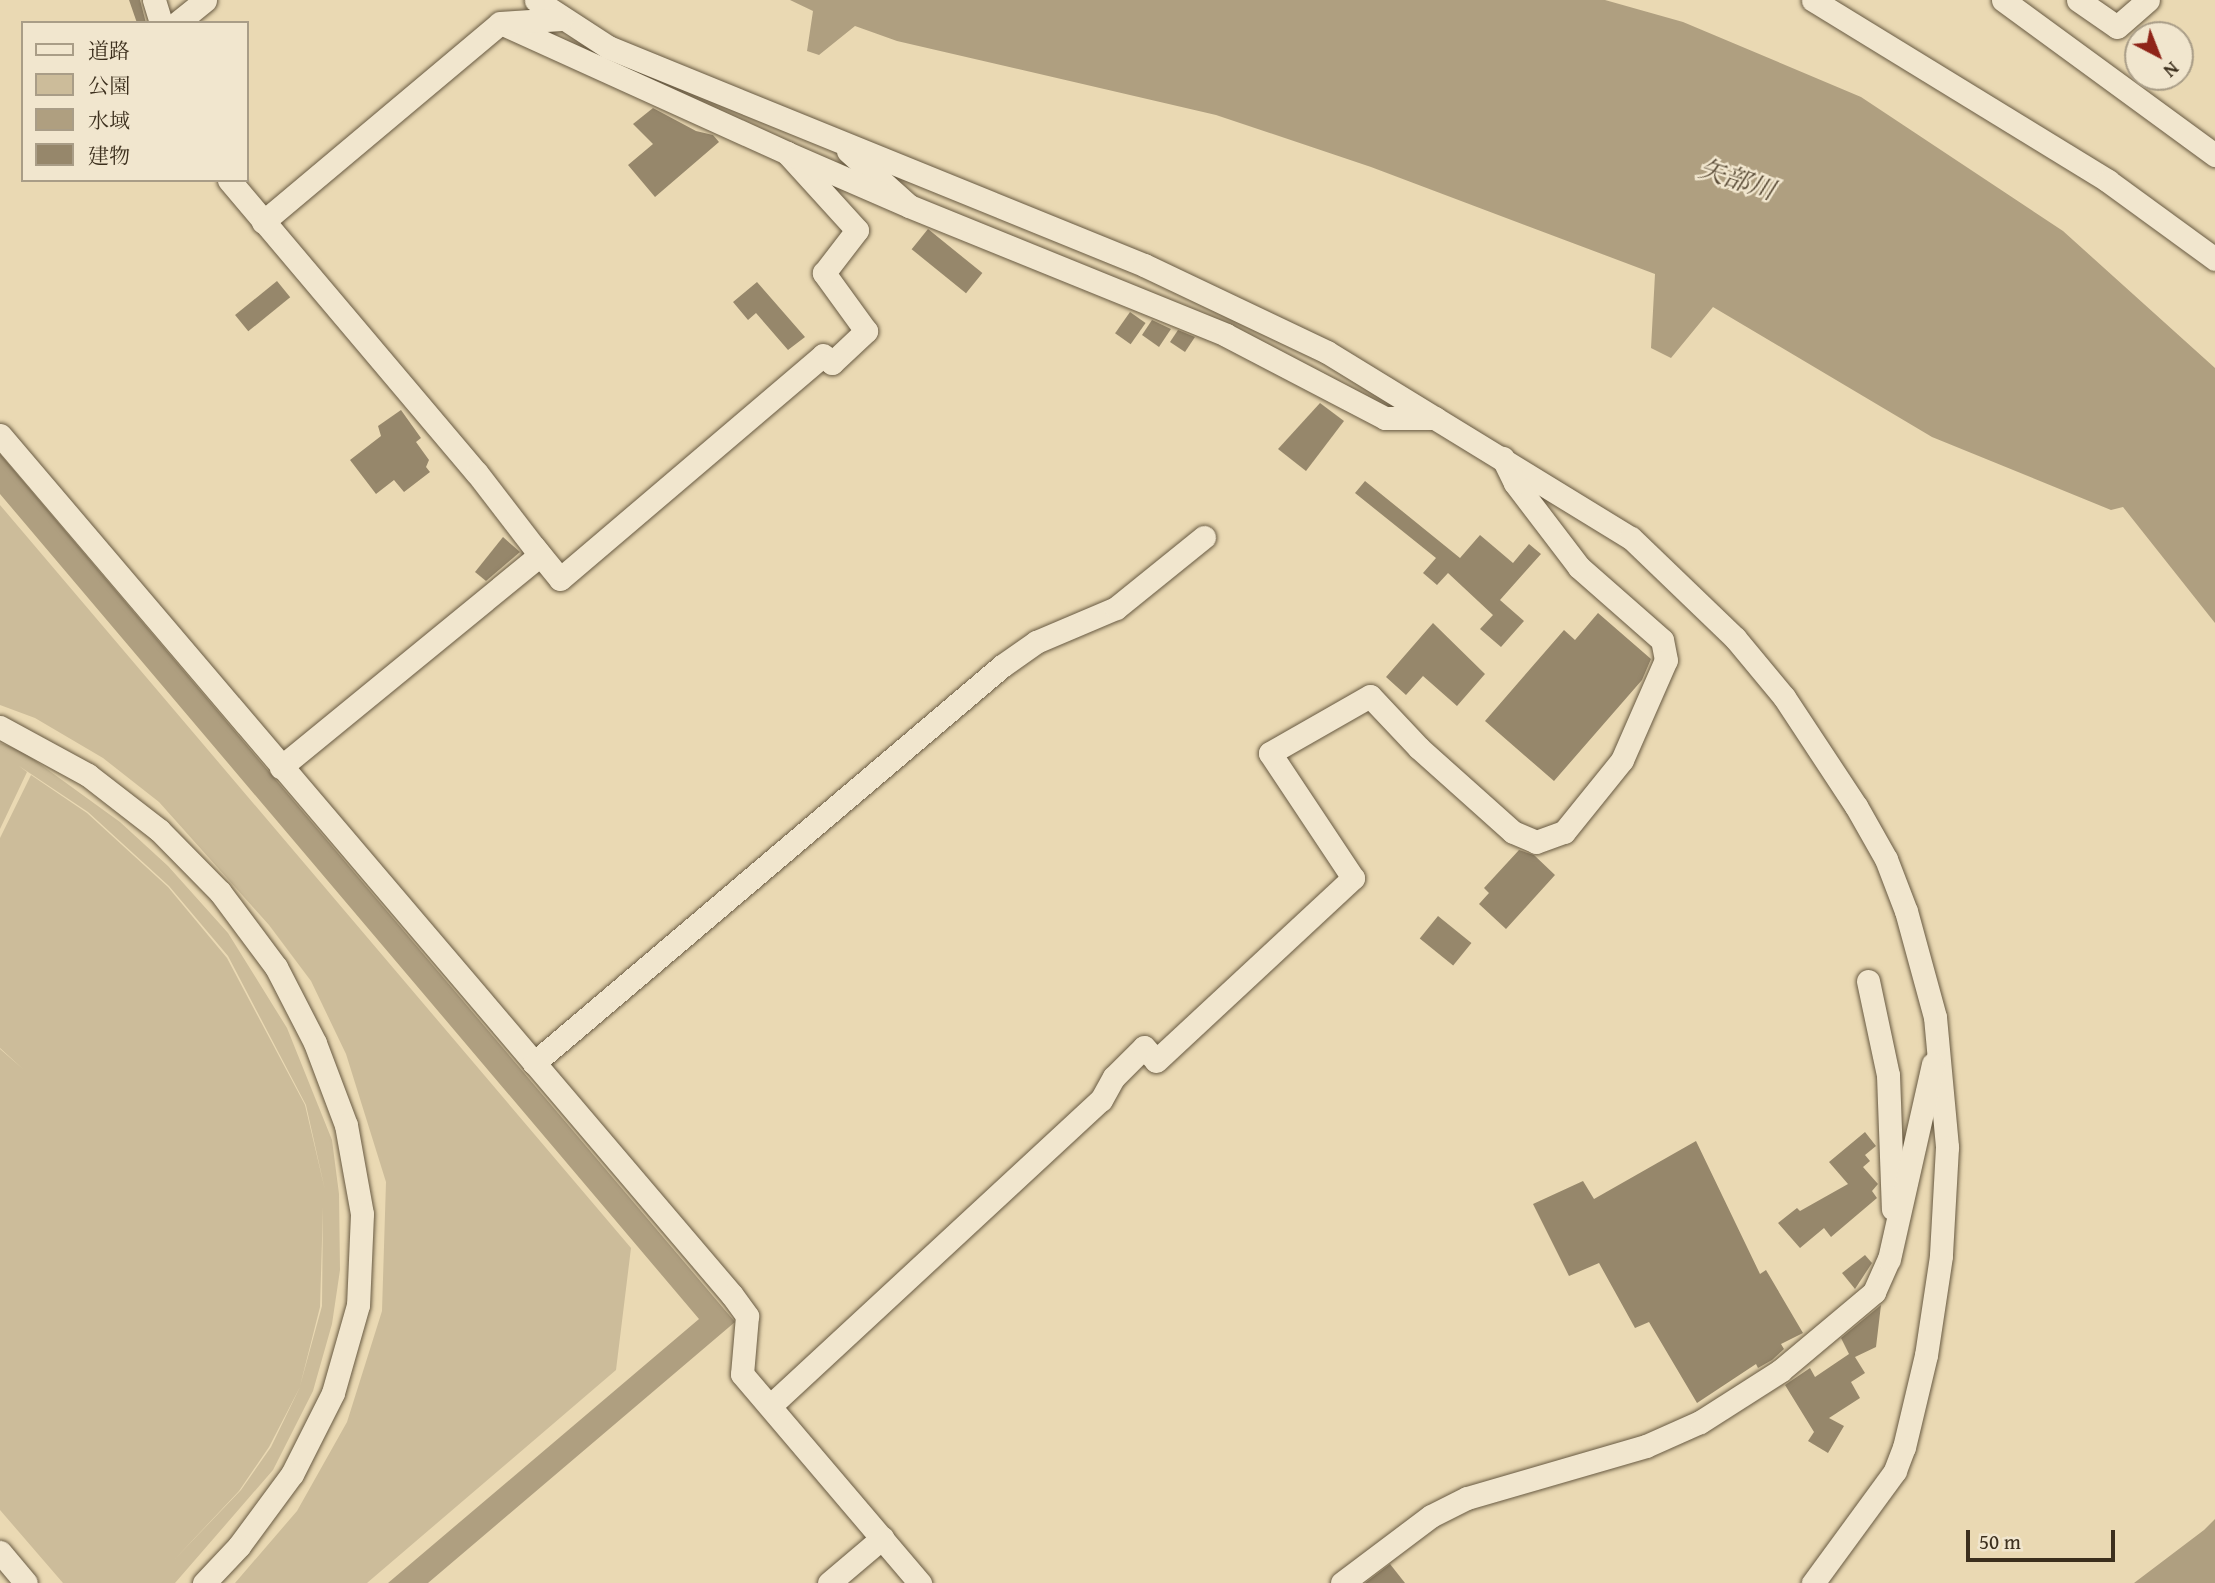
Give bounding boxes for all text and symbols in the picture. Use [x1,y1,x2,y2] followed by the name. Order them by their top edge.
[21,21,248,182] legend
[2124,21,2194,91] north arrow
[88,35,130,66] text: 道路
[2158,55,2186,85] text: N
[88,70,130,101] text: 公園
[88,105,130,136] text: 水域
[88,140,130,171] text: 建物
[1695,152,1779,206] water label: 矢部川
[1970,1516,2119,1560] scale bar
[1979,1526,2021,1557] text: 50 m

